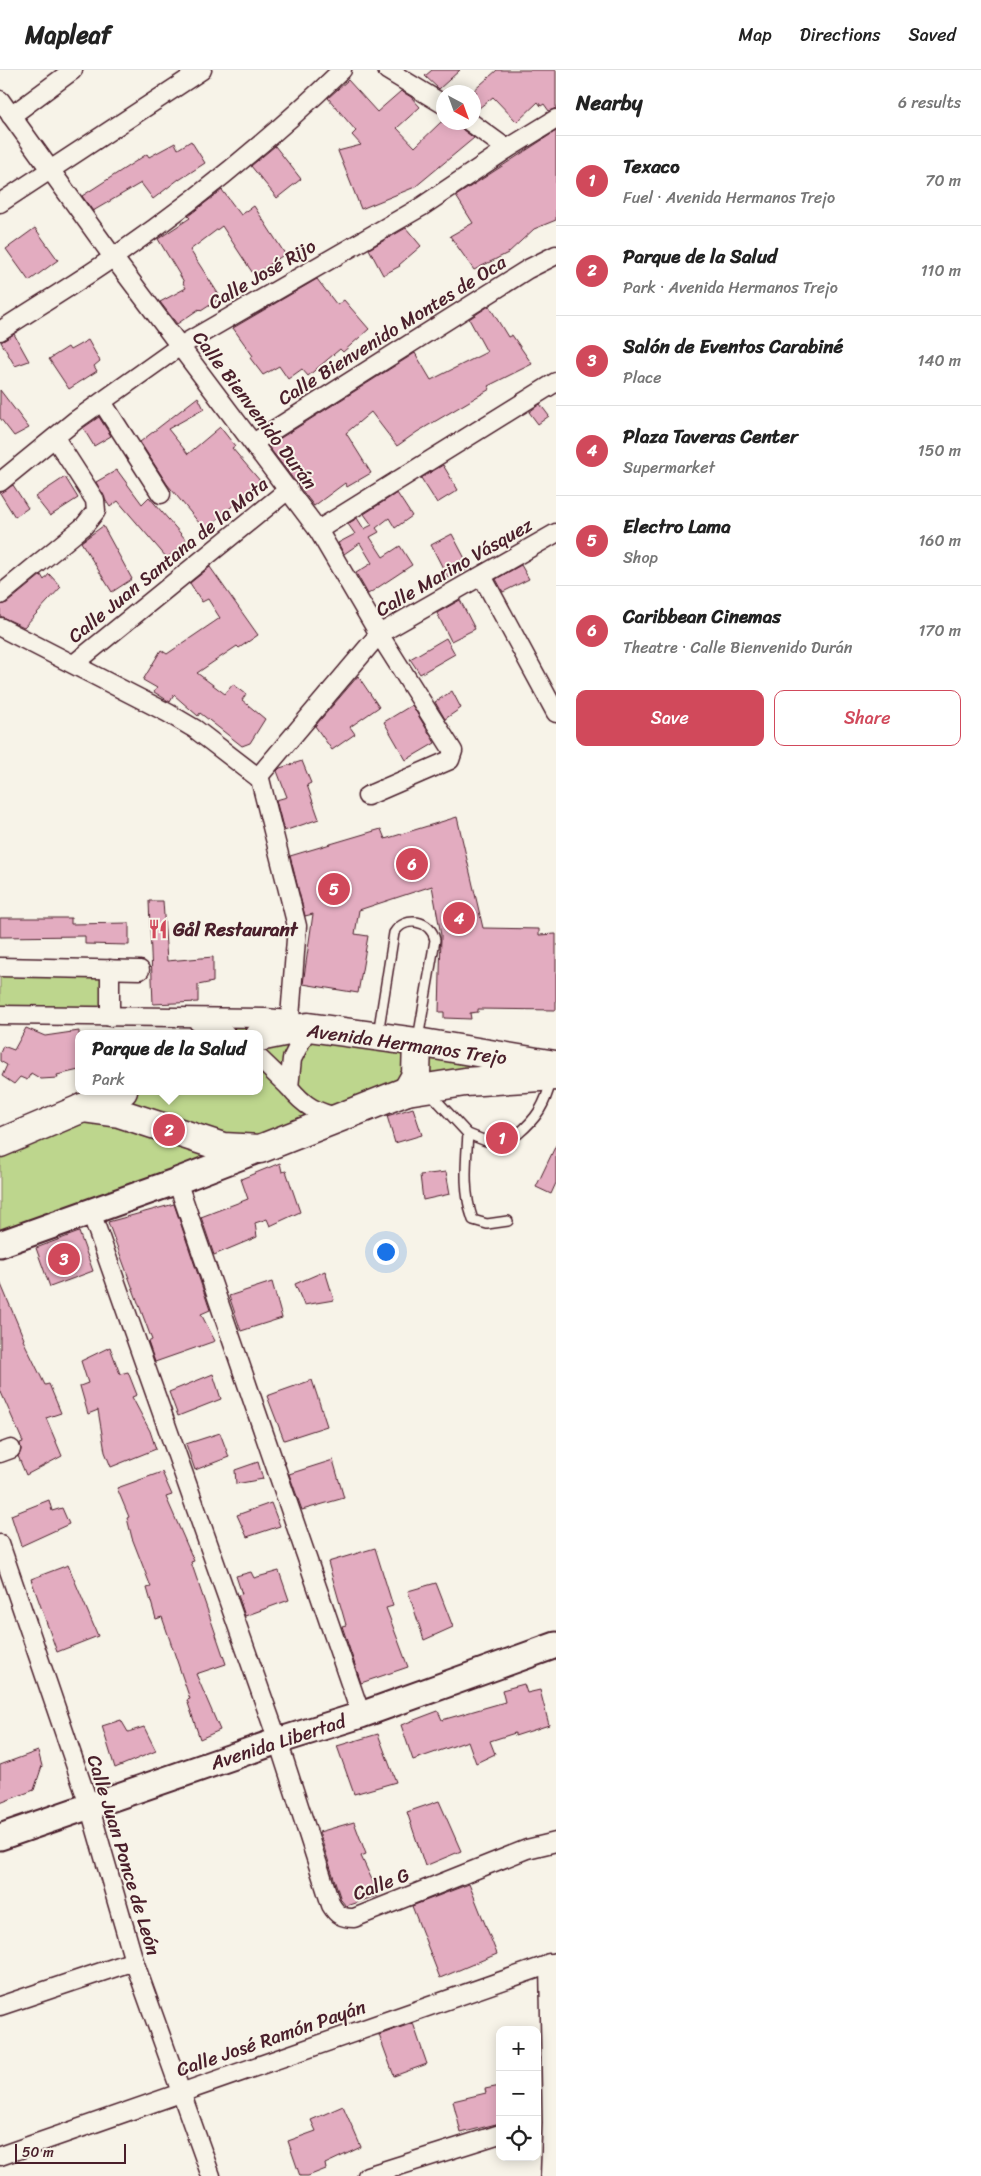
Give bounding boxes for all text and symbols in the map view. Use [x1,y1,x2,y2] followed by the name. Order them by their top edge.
[25,14,111,56] text: Mapleaf
[739,19,772,51] text: Map
[800,19,881,51] text: Directions
[909,19,956,51] text: Saved
[576,84,642,122] text: Nearby
[436,85,481,130] north arrow
[898,88,961,117] text: 6 results
[623,150,680,183] text: Texaco
[589,166,595,195] text: 1
[925,166,961,195] text: 70 m
[623,183,835,212] text: Fuel · Avenida Hermanos Trejo
[202,230,323,318] street label: Calle José Rijo
[623,240,777,273] text: Parque de la Salud
[271,246,513,414] street label: Calle Bienvenido Montes de Oca
[587,256,597,285] text: 2
[921,256,961,285] text: 110 m
[623,273,838,302] text: Park · Avenida Hermanos Trejo
[184,323,326,497] street label: Calle Bienvenido Durán
[623,330,843,363] text: Salón de Eventos Carabiné
[588,346,596,375] text: 3
[918,346,961,375] text: 140 m
[623,363,662,392] text: Place
[623,420,798,453] text: Plaza Taveras Center
[587,436,597,465] text: 4
[918,436,961,465] text: 150 m
[623,453,715,482] text: Supermarket
[60,468,276,652] street label: Calle Juan Santana de la Mota
[369,508,540,626] street label: Calle Marino Vásquez
[623,510,731,543] text: Electro Lama
[587,526,597,555] text: 5
[918,526,961,555] text: 160 m
[623,543,658,572] text: Shop
[623,600,781,633] text: Caribbean Cinemas
[587,616,597,645] text: 6
[918,616,961,645] text: 170 m
[623,633,852,662] text: Theatre · Calle Bienvenido Durán
[576,690,764,746] button: Save
[774,690,961,746] button: Share
[396,845,428,883] pin: 6
[318,870,350,908] pin: 5
[443,899,475,937] pin: 4
[172,913,299,946] place label: Gål Restaurant
[147,918,169,940] restaurant icon: Gål Restaurant
[304,1014,509,1074] street label: Avenida Hermanos Trejo
[75,1030,263,1095] popup
[92,1032,246,1065] text: Parque de la Salud
[92,1065,125,1094] text: Park
[153,1111,185,1149] pin: 2
[486,1119,518,1157] pin: 1
[373,1239,399,1265] your location
[48,1240,80,1278] pin: 3
[205,1704,352,1780] street label: Avenida Libertad
[78,1751,170,1959] street label: Calle Juan Ponce de León
[348,1858,414,1910] street label: Calle G
[172,1990,370,2086] street label: Calle José Ramón Payán
[496,2026,541,2161] map controls
[496,2026,541,2071] button: +
[496,2071,541,2116] button: −
[496,2116,541,2161] button: locate
[22,2140,54,2165] text: 50 m
[15,2141,126,2164] scale bar

